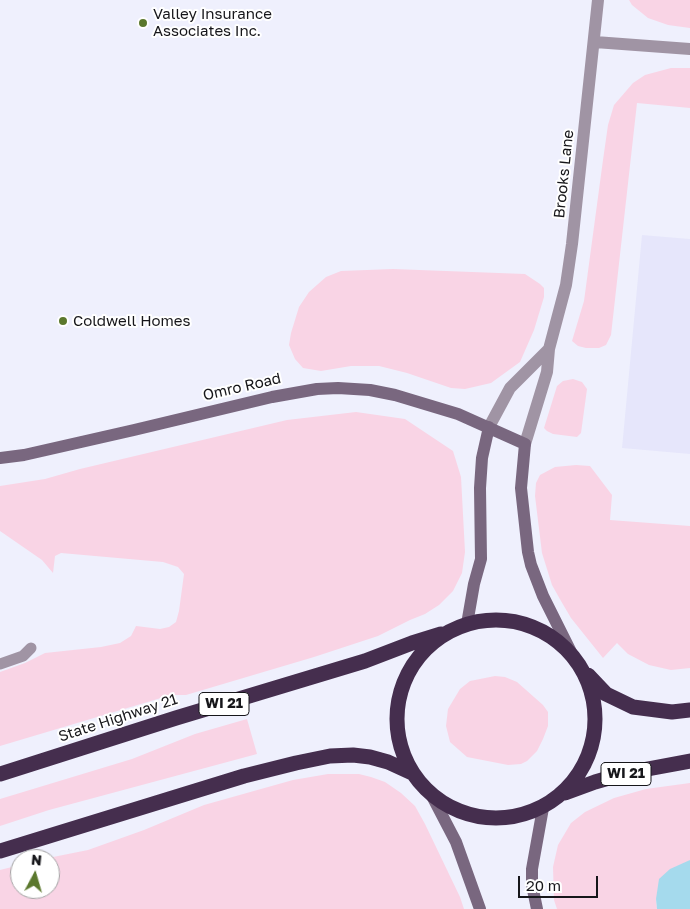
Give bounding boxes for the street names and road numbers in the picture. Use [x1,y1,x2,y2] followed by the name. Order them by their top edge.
[550,129,578,219] street label: Brooks Lane
[201,369,283,405] street label: Omro Road
[56,690,180,746] street label: State Highway 21
[199,692,249,716] road number: WI 21
[601,762,651,786] road number: WI 21

